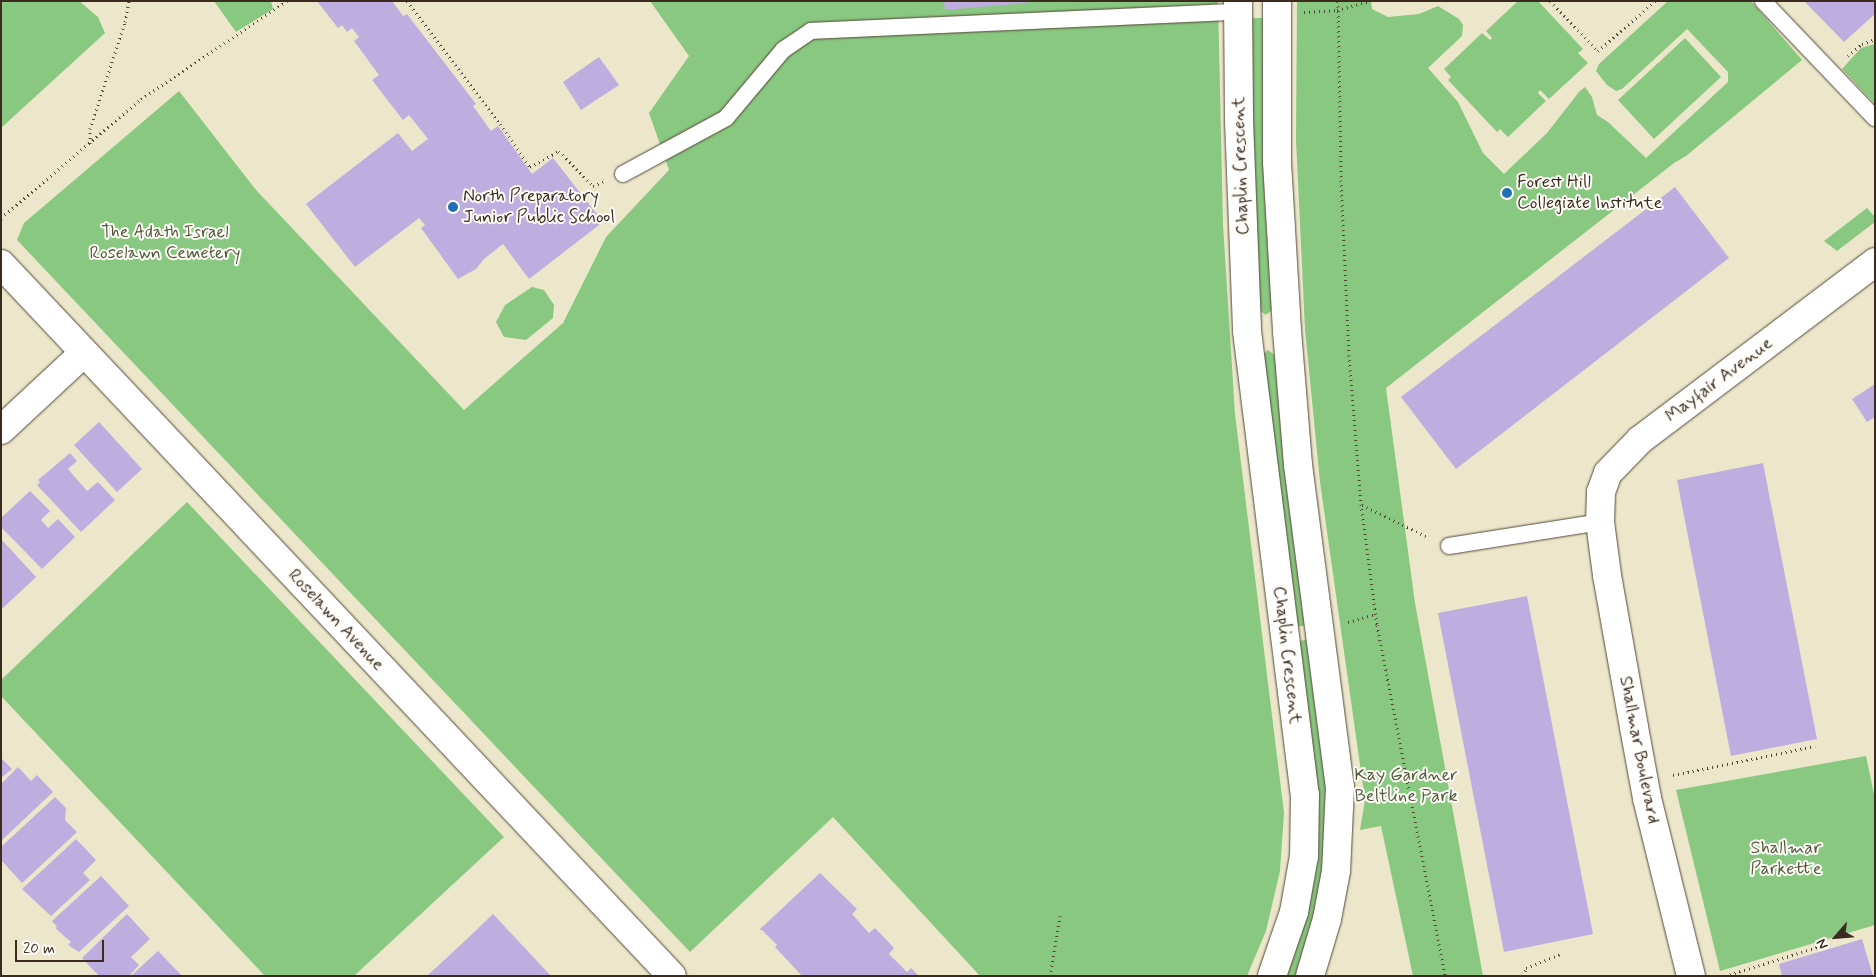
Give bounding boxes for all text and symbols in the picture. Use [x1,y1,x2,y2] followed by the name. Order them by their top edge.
[1228,100,1254,232] street label: Chaplin Crescent
[1517,172,1666,214] place label: Forest Hill Collegiate Institute
[463,186,616,228] place label: North Preparatory Junior Public School
[1501,187,1513,199] marker: Forest Hill Collegiate Institute
[447,201,459,213] marker: North Preparatory Junior Public School
[87,222,243,264] park label: The Adath Israel Roselawn Cemetery
[1663,334,1775,426] street label: Mayfair Avenue
[283,564,389,676] street label: Roselawn Avenue
[1268,588,1306,722] street label: Chaplin Crescent
[1614,676,1664,824] street label: Shallmar Boulevard
[1355,765,1457,808] park label: Kay Gardner Beltline Park
[1750,838,1822,881] park label: Shallmar Parkette
[1811,912,1861,962] north arrow
[18,930,106,962] scale bar
[1813,936,1833,952] text: N
[23,939,55,959] text: 20 m

